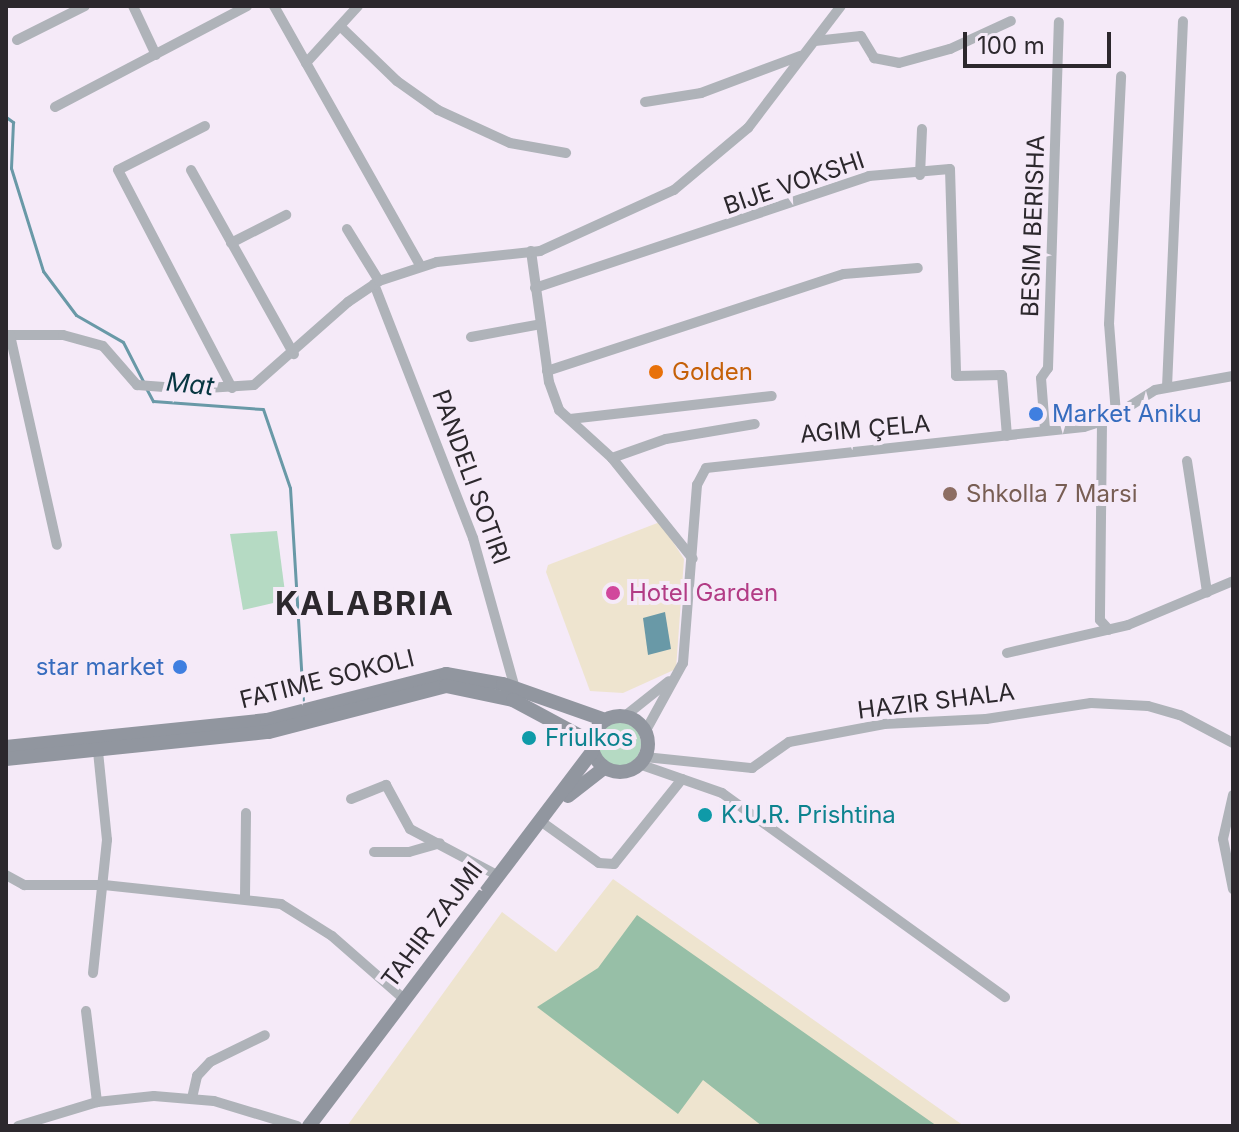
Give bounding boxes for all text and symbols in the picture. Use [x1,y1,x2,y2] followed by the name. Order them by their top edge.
[967,16,1115,66] scale bar
[977,31,1045,60] text: 100 m
[1015,134,1051,318] street label: BESIM BERISHA
[720,146,868,220] street label: BIJE VOKSHI
[672,358,753,386] place label: Golden
[647,363,665,381] marker: Golden
[165,366,215,402] water label: Mat
[426,386,516,568] street label: PANDELI SOTIRI
[1052,400,1202,428] place label: Market Aniku
[1027,405,1045,423] marker: Market Aniku
[799,409,931,449] street label: AGIM ÇELA
[966,480,1137,508] place label: Shkolla 7 Marsi
[941,485,959,503] marker: Shkolla 7 Marsi
[629,579,778,607] place label: Hotel Garden
[604,584,622,602] marker: Hotel Garden
[275,585,455,623] district label: KALABRIA
[237,643,417,715] street label: FATIME SOKOLI
[36,653,164,681] place label: star market
[171,658,189,676] marker: star market
[856,677,1016,725] street label: HAZIR SHALA
[545,724,633,752] place label: Friulkos
[520,729,538,747] marker: Friulkos
[721,801,896,829] place label: K.U.R. Prishtina
[696,806,714,824] marker: K.U.R. Prishtina
[375,856,489,994] street label: TAHIR ZAJMI

